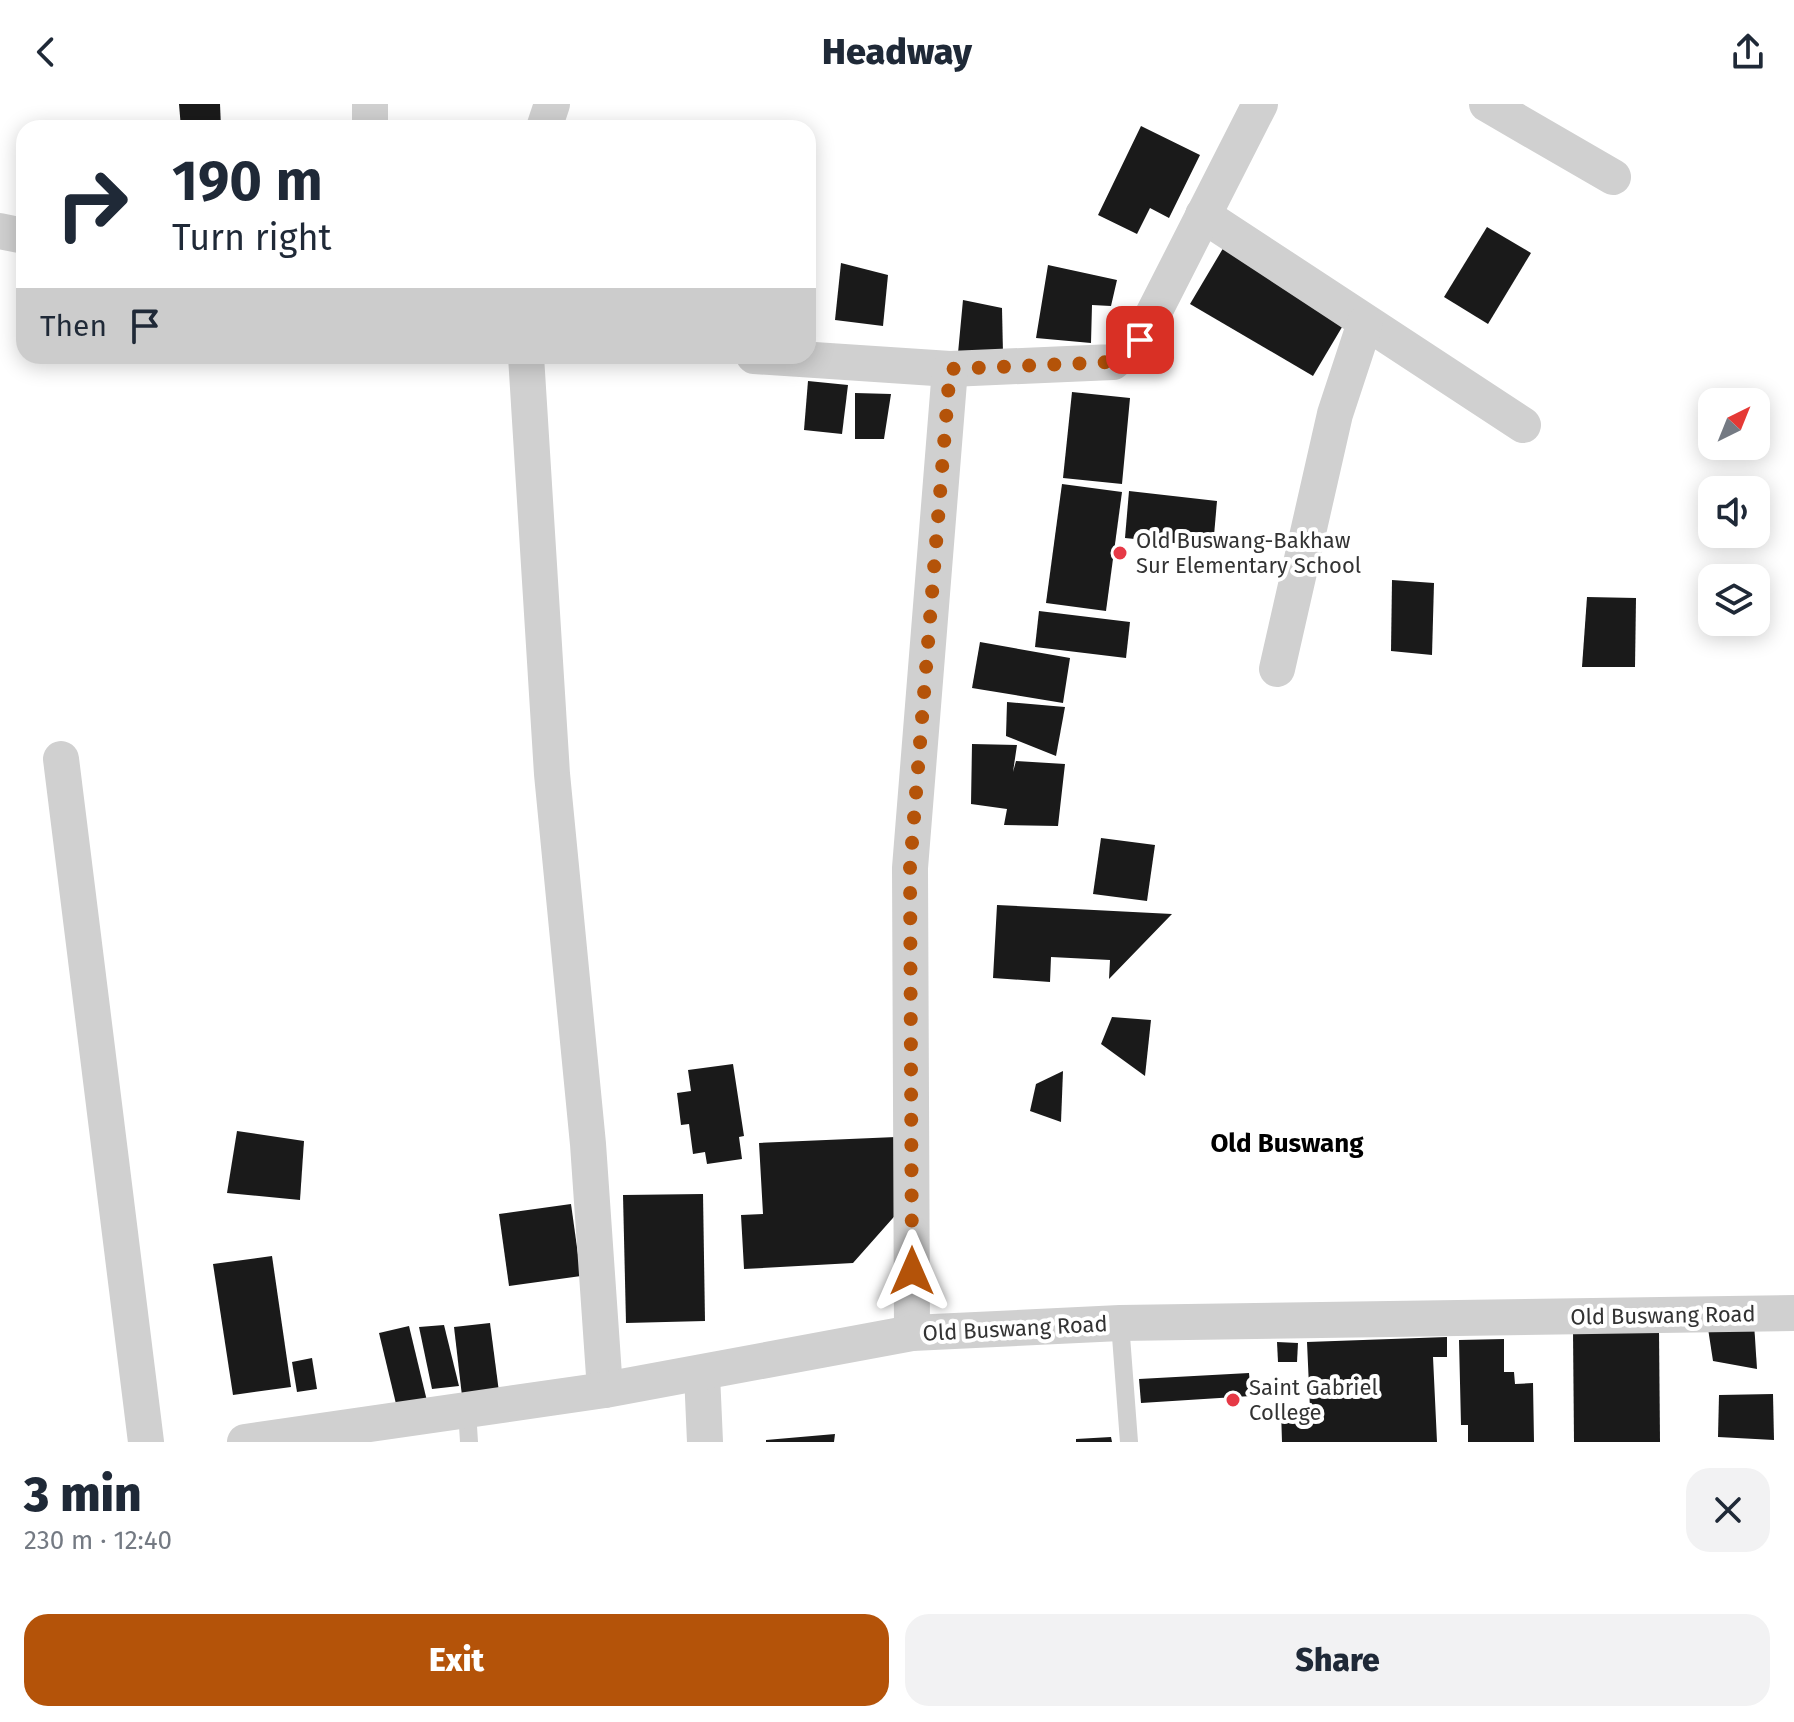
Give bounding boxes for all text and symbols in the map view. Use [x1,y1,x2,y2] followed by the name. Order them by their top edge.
[24,30,68,74] icon: back
[822,30,972,74] text: Headway
[1726,30,1770,74] icon: share
[172,148,323,215] text: 190 m
[40,152,144,256] icon: right
[172,216,332,260] text: Turn right
[123,304,167,348] icon: arrive
[1106,306,1174,374] pin
[40,308,107,344] text: Then
[1118,318,1162,362] icon: arrive
[1698,388,1770,460] north arrow
[1698,388,1770,636] map controls
[1698,476,1770,548] button: sound
[1136,527,1361,579] place label: Old Buswang-Bakhaw Sur Elementary School
[1111,544,1129,562] marker: Old Buswang-Bakhaw Sur Elementary School
[1698,564,1770,636] button: layers
[1210,1128,1364,1159] district label: Old Buswang
[870,1229,954,1313] position arrow
[1570,1300,1756,1331] street label: Old Buswang Road
[922,1310,1108,1347] street label: Old Buswang Road
[1249,1374,1378,1426] place label: Saint Gabriel College
[1224,1391,1242,1409] marker: Saint Gabriel College
[24,1466,142,1524] text: 3 min
[1686,1468,1770,1552] button: close
[24,1525,172,1556] text: 230 m · 12:40
[24,1614,889,1706] button: Exit
[905,1614,1770,1706] button: Share

